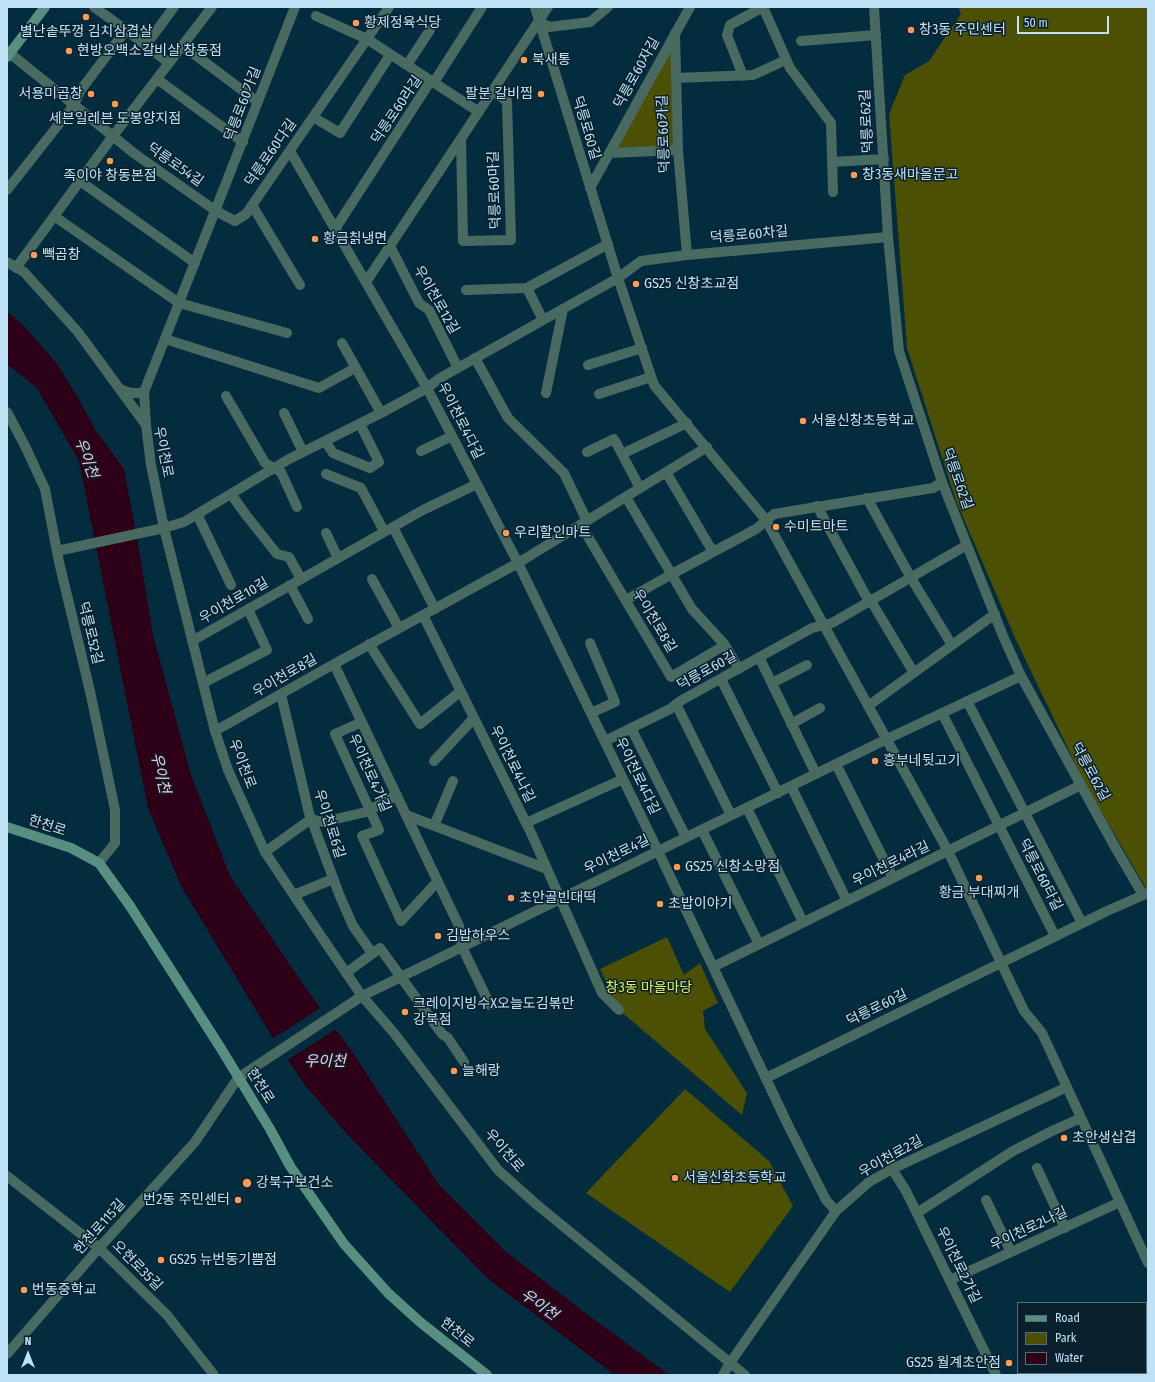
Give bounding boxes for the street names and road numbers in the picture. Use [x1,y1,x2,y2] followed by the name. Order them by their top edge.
[611,35,663,111] street label: 덕릉로60자길
[221,64,265,144] street label: 덕릉로60가길
[368,73,426,147] street label: 덕릉로60라길
[857,88,877,154] street label: 덕릉로62길
[568,94,604,162] street label: 덕릉로60길
[654,94,674,174] street label: 덕릉로60카길
[242,116,300,190] street label: 덕릉로60다길
[144,140,206,190] street label: 덕릉로54길
[485,150,505,230] street label: 덕릉로60마길
[709,223,789,247] street label: 덕릉로60차길
[410,263,462,337] street label: 우이천로12길
[433,380,487,462] street label: 우이천로4다길
[150,425,176,479] street label: 우이천로
[938,446,976,512] street label: 덕릉로62길
[196,574,272,628] street label: 우이천로10길
[628,586,680,656] street label: 우이천로8길
[74,600,106,666] street label: 덕릉로52길
[674,648,740,694] street label: 덕릉로60길
[250,651,320,701] street label: 우이천로8길
[486,723,538,805] street label: 우이천로4나길
[344,731,394,815] street label: 우이천로4가길
[611,735,663,817] street label: 우이천로4다길
[225,737,259,791] street label: 우이천로
[1067,740,1113,804] street label: 덕릉로62길
[310,787,348,861] street label: 우이천로6길
[26,812,68,840] street label: 한천로
[581,832,653,878] street label: 우이천로4길
[1015,836,1065,914] street label: 덕릉로60타길
[850,838,932,890] street label: 우이천로4라길
[844,986,910,1030] street label: 덕릉로60길
[243,1065,277,1107] street label: 한천로
[481,1126,527,1176] street label: 우이천로
[856,1133,926,1181] street label: 우이천로2길
[71,1196,129,1258] street label: 한천로115길
[988,1204,1070,1254] street label: 우이천로2나길
[932,1224,984,1306] street label: 우이천로2가길
[108,1237,166,1295] street label: 오현로35길
[437,1314,477,1352] street label: 한천로

